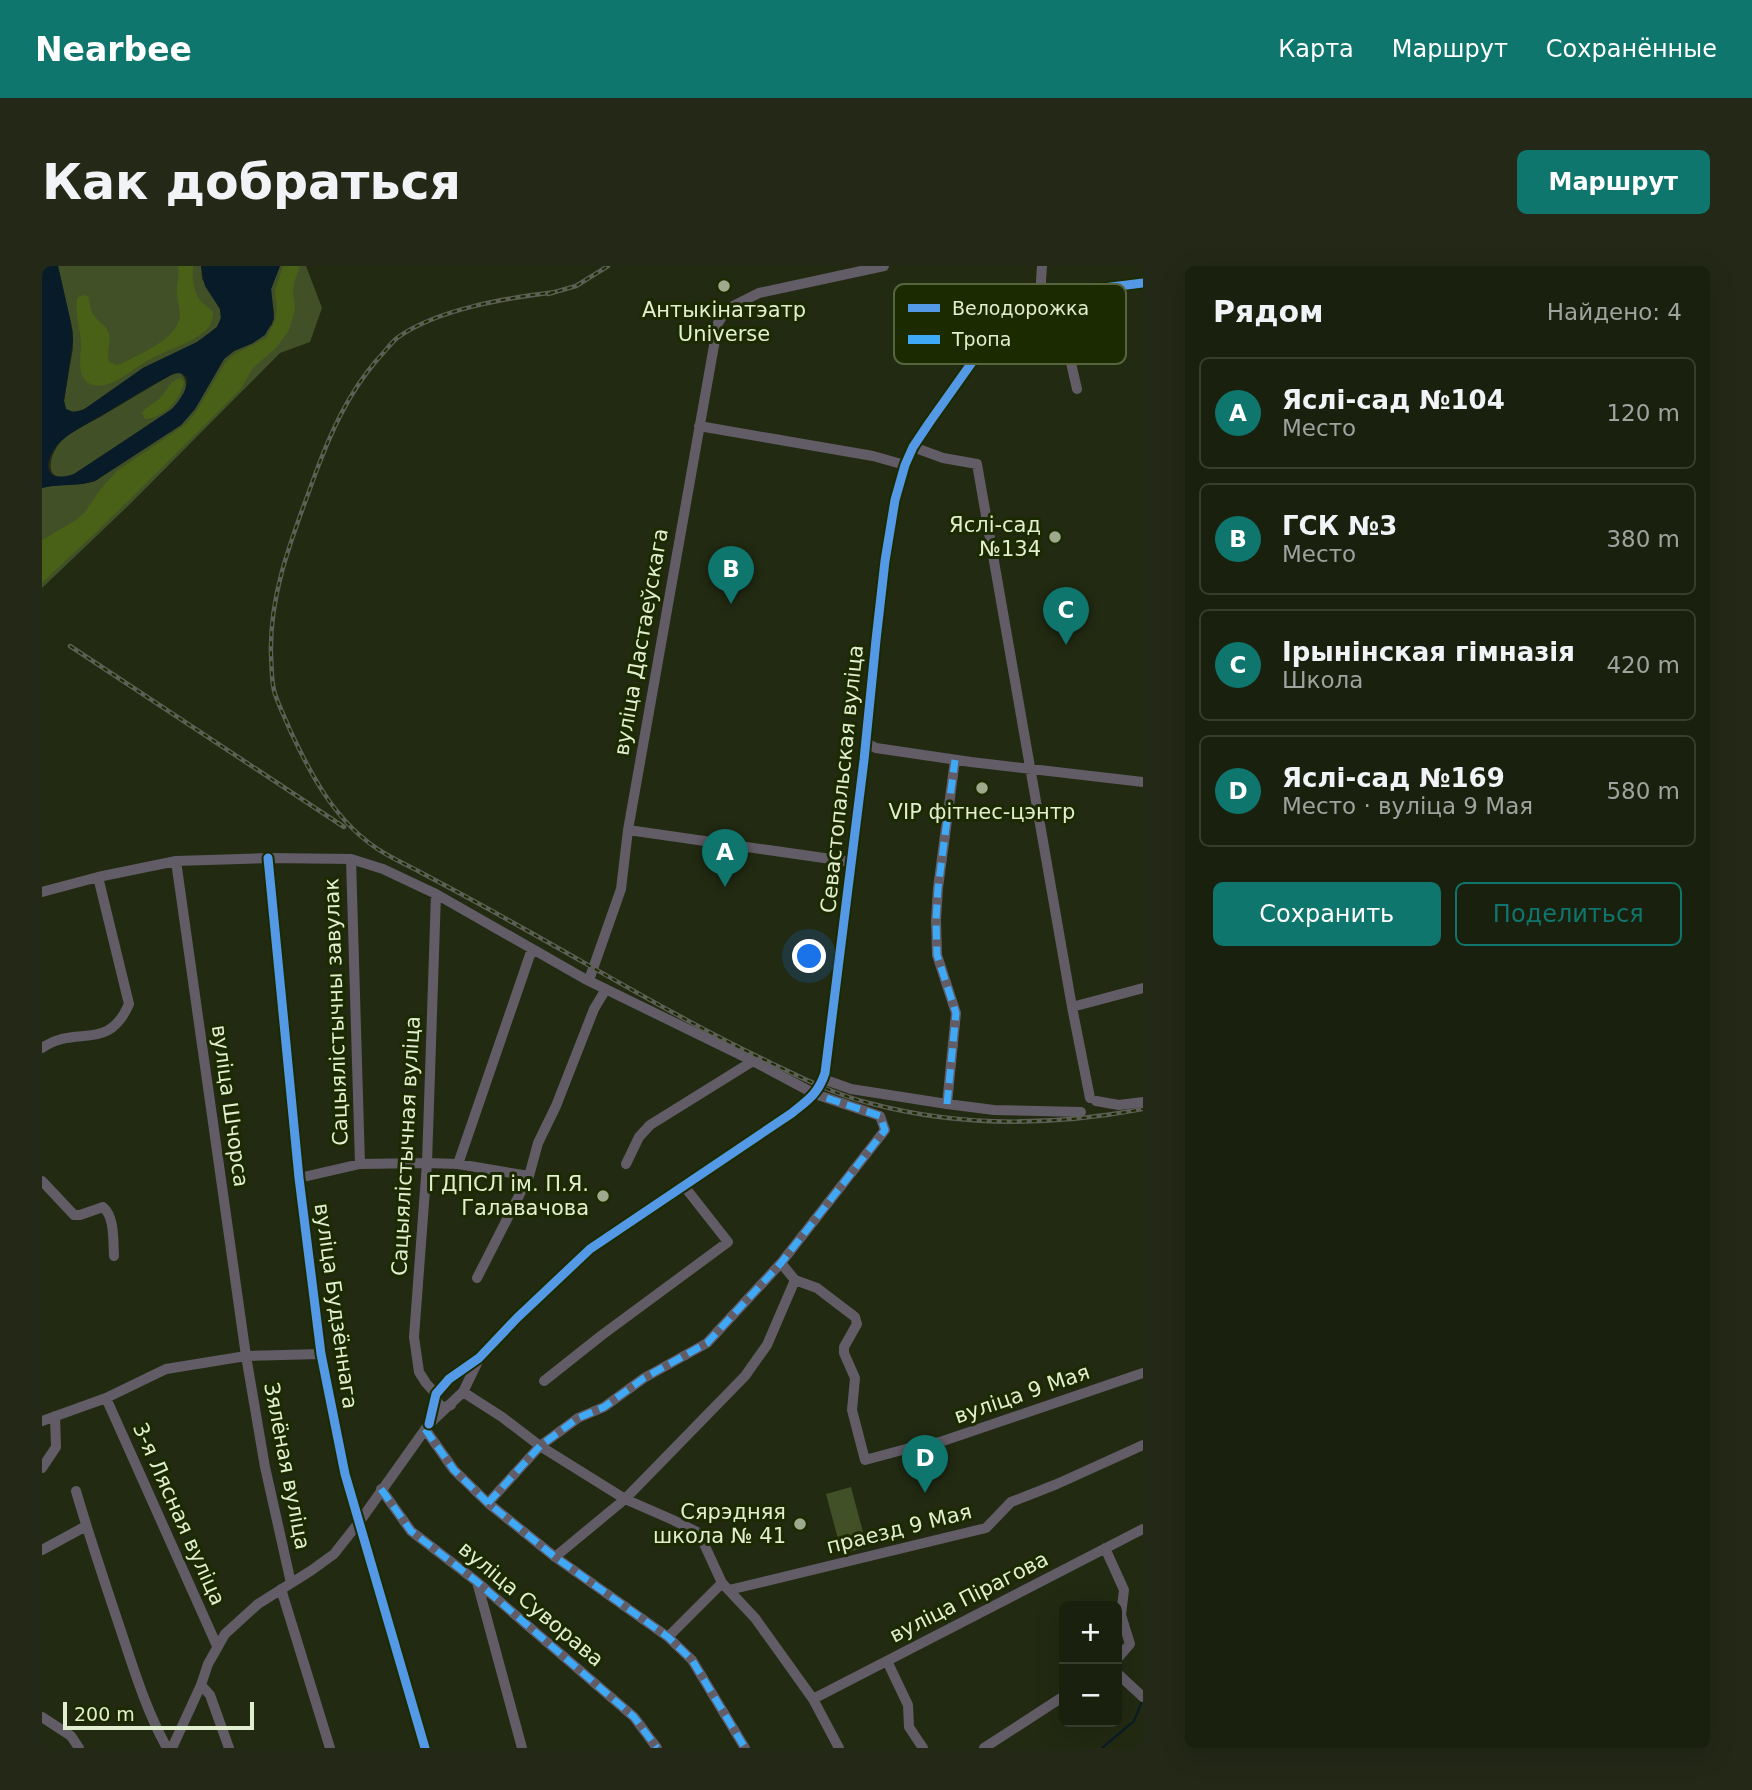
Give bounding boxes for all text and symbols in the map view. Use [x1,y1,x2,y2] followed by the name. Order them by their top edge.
[35,30,192,69] text: Nearbee
[1278,35,1354,63] text: Карта
[1392,35,1508,63] text: Маршрут
[1546,35,1717,63] text: Сохранённые
[1517,150,1710,214] button: Маршрут
[42,154,461,211] text: Как добраться
[716,278,732,294] marker: Антыкінатэатр Universe
[894,284,1126,364] legend
[1213,294,1324,329] text: Рядом
[952,297,1089,319] text: Велодорожка
[642,298,806,346] place label: Антыкінатэатр Universe
[1547,299,1682,325] text: Найдено: 4
[951,328,1011,350] text: Тропа
[1282,385,1505,415] text: Яслі-сад №104
[1229,400,1247,426] text: A
[1606,400,1680,426] text: 120 m
[1282,415,1356,441] text: Место
[1282,511,1397,541] text: ГСК №3
[949,513,1041,561] place label: Яслі-сад №134
[1229,526,1247,552] text: B
[1606,526,1680,552] text: 380 m
[609,527,673,757] street label: вуліца Дастаеўскага
[1047,529,1063,545] marker: Яслі-сад №134
[1282,541,1356,567] text: Место
[708,546,754,604] pin: B
[1043,587,1089,645] pin: C
[1282,637,1575,667] text: Ірынінская гімназія
[816,644,868,914] street label: Севастопальская вуліца
[1230,652,1246,678] text: C
[1606,652,1680,678] text: 420 m
[1282,667,1363,693] text: Школа
[1282,763,1505,793] text: Яслі-сад №169
[1228,778,1248,804] text: D
[1606,778,1680,804] text: 580 m
[974,780,990,796] marker: VIP фітнес-цэнтр
[1282,793,1533,819] text: Место · вуліца 9 Мая
[889,800,1075,824] place label: VIP фітнес-цэнтр
[702,829,748,887] pin: A
[319,878,353,1146] street label: Сацыялістычны завулак
[1213,882,1441,946] button: Сохранить
[1455,882,1682,946] button: Поделиться
[792,939,826,973] your location
[387,1015,425,1277] street label: Сацыялістычная вуліца
[207,1023,253,1189] street label: вуліца Шчорса
[428,1172,589,1220] place label: ГДПСЛ ім. П.Я. Галавачова
[595,1188,611,1204] marker: ГДПСЛ ім. П.Я. Галавачова
[310,1202,362,1410] street label: вуліца Будзённага
[951,1360,1093,1428] street label: вуліца 9 Мая
[259,1380,315,1552] street label: Зялёная вуліца
[128,1419,230,1609] street label: 3-я Лясная вуліца
[902,1435,948,1493] pin: D
[824,1499,974,1559] street label: праезд 9 Мая
[653,1500,786,1548] place label: Сярэдняя школа № 41
[792,1516,808,1532] marker: Сярэдняя школа № 41
[454,1536,608,1672] street label: вуліца Суворава
[886,1547,1052,1647] street label: вуліца Пірагова
[1059,1601,1122,1727] map controls
[1059,1601,1122,1664] button: +
[1059,1664,1122,1727] button: −
[63,1699,254,1731] scale bar
[74,1703,135,1725] text: 200 m

